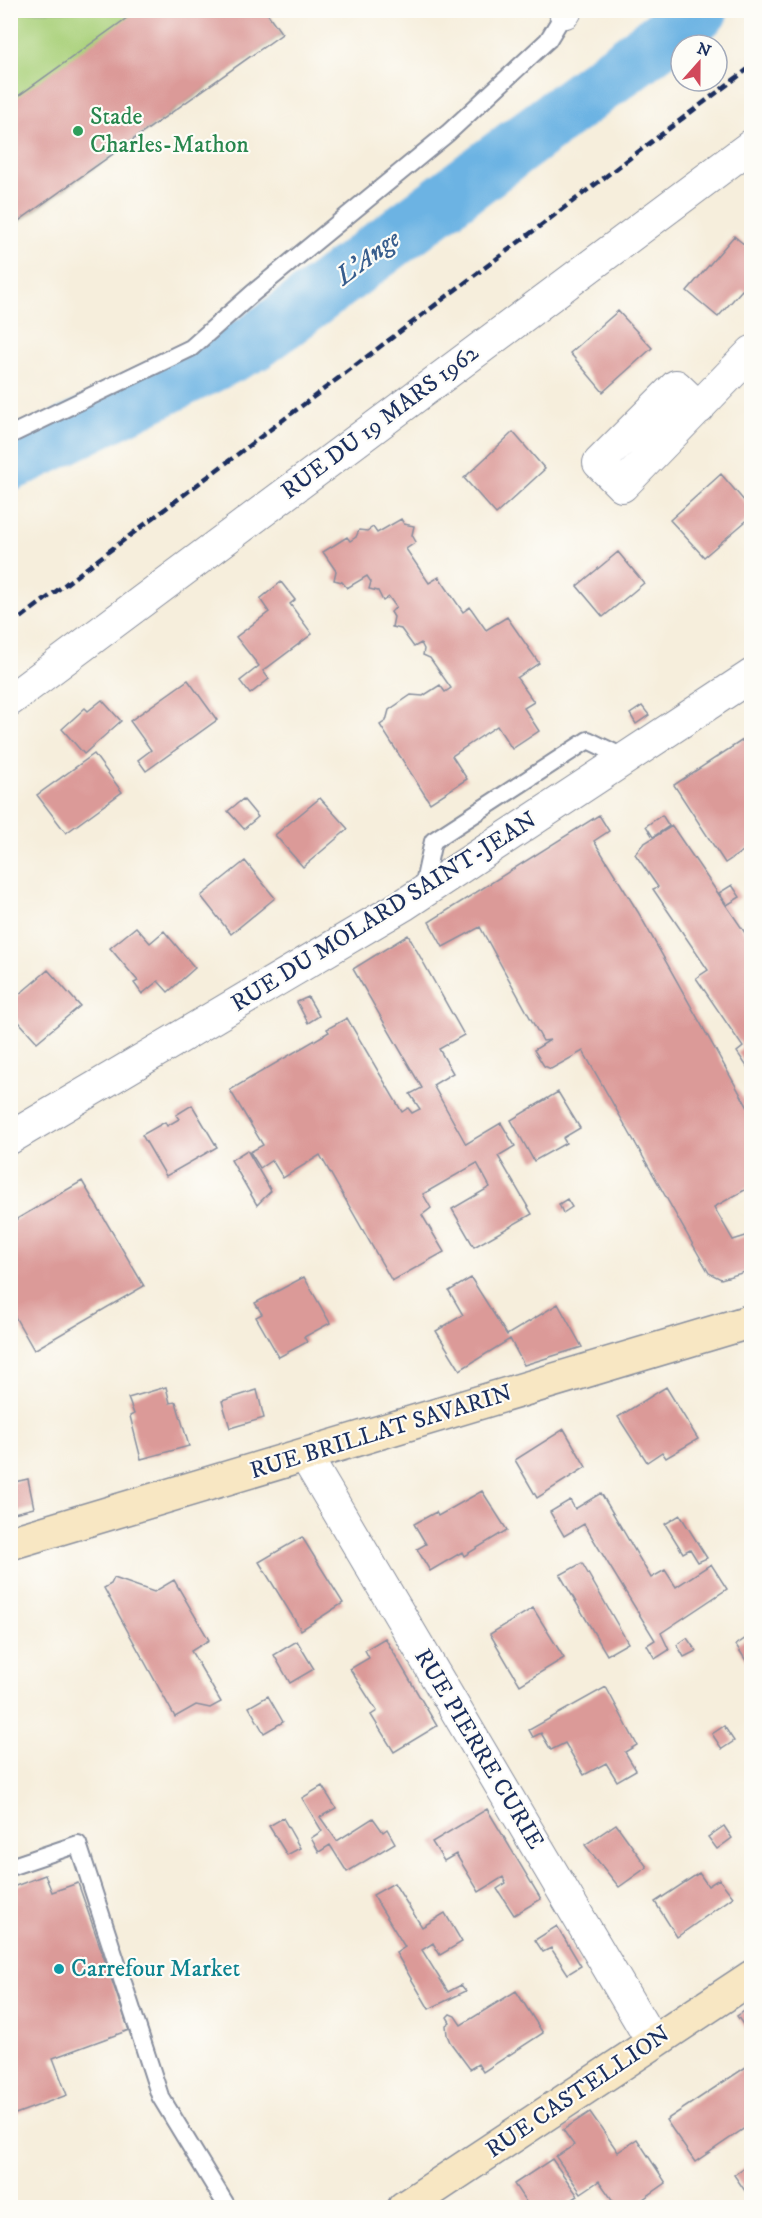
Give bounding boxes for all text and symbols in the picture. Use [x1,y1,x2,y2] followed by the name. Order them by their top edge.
[669,33,729,93] north arrow
[694,38,714,62] text: N
[90,102,249,160] place label: Stade Charles-Mathon
[71,124,85,138] marker: Stade Charles-Mathon
[327,222,408,294] water label: L'Ange
[275,338,485,506] street label: RUE DU 19 MARS 1962
[225,805,543,1019] street label: RUE DU MOLARD SAINT-JEAN
[246,1378,516,1486] street label: RUE BRILLAT SAVARIN
[407,1643,551,1855] street label: RUE PIERRE CURIE
[71,1954,240,1984] place label: Carrefour Market
[52,1962,66,1976] marker: Carrefour Market
[480,2019,676,2165] street label: RUE CASTELLION

